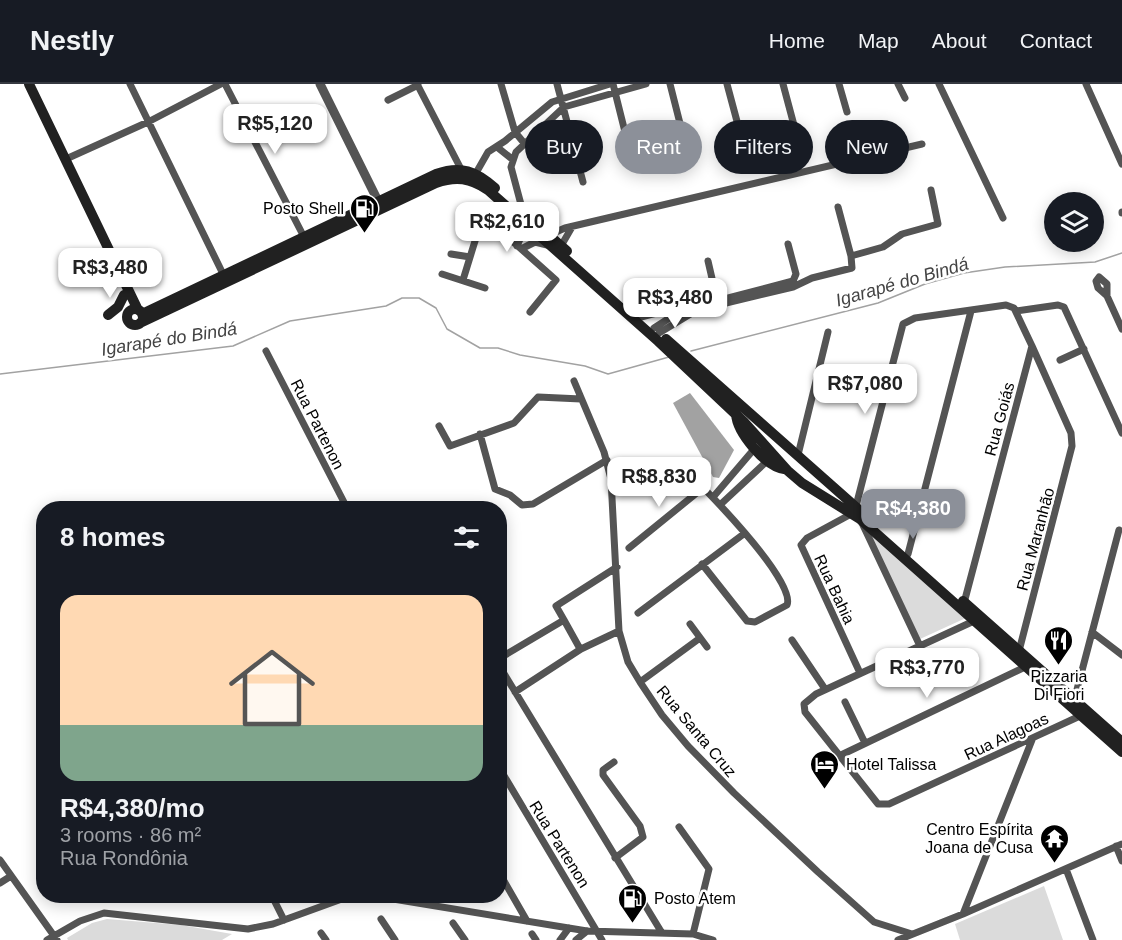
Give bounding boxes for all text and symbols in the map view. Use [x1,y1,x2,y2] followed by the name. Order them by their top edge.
[30,25,114,56] text: Nestly
[769,29,825,52] text: Home
[858,29,899,52] text: Map
[932,29,987,52] text: About
[1020,29,1092,52] text: Contact
[220,104,330,155] pin: R$5,120
[237,112,313,134] text: R$5,120
[525,120,603,174] chip: Buy
[615,120,702,174] chip: Rent
[714,120,813,174] chip: Filters
[825,120,909,174] chip: New
[349,192,381,234] fuel station icon: Posto Shell
[1044,192,1104,252] map controls
[1044,192,1104,252] button: layers
[263,200,344,217] place label: Posto Shell
[452,202,562,253] pin: R$2,610
[469,210,545,232] text: R$2,610
[55,248,165,299] pin: R$3,480
[833,253,971,311] water label: Igarapé do Bindá
[72,256,148,278] text: R$3,480
[620,278,730,329] pin: R$3,480
[637,286,713,308] text: R$3,480
[100,318,238,360] water label: Igarapé do Bindá
[810,364,920,415] pin: R$7,080
[827,372,903,394] text: R$7,080
[288,376,348,472] street label: Rua Partenon
[981,380,1017,458] street label: Rua Goiás
[604,457,714,508] pin: R$8,830
[621,465,697,487] text: R$8,830
[1014,486,1057,592] street label: Rua Maranhão
[858,489,968,540] pin: R$4,380
[875,497,951,519] text: R$4,380
[450,521,483,554] icon: filters
[60,522,166,552] text: 8 homes
[811,552,858,627] street label: Rua Bahia
[1043,624,1075,666] restaurant icon: Pizzaria Di Fiori
[218,634,326,742] icon: home
[872,648,982,699] pin: R$3,770
[889,656,965,678] text: R$3,770
[1031,668,1088,703] place label: Pizzaria Di Fiori
[654,682,740,780] street label: Rua Santa Cruz
[962,710,1051,763] street label: Rua Alagoas
[809,748,841,790] hotel icon: Hotel Talissa
[846,756,937,773] place label: Hotel Talissa
[60,793,205,823] text: R$4,380/mo
[526,798,593,891] street label: Rua Partenon
[925,821,1033,856] place label: Centro Espírita Joana de Cusa
[1038,822,1070,864] temple icon: Centro Espírita Joana de Cusa
[60,824,201,846] text: 3 rooms · 86 m²
[60,847,188,869] text: Rua Rondônia
[617,882,649,924] fuel station icon: Posto Atem
[654,890,736,907] place label: Posto Atem

